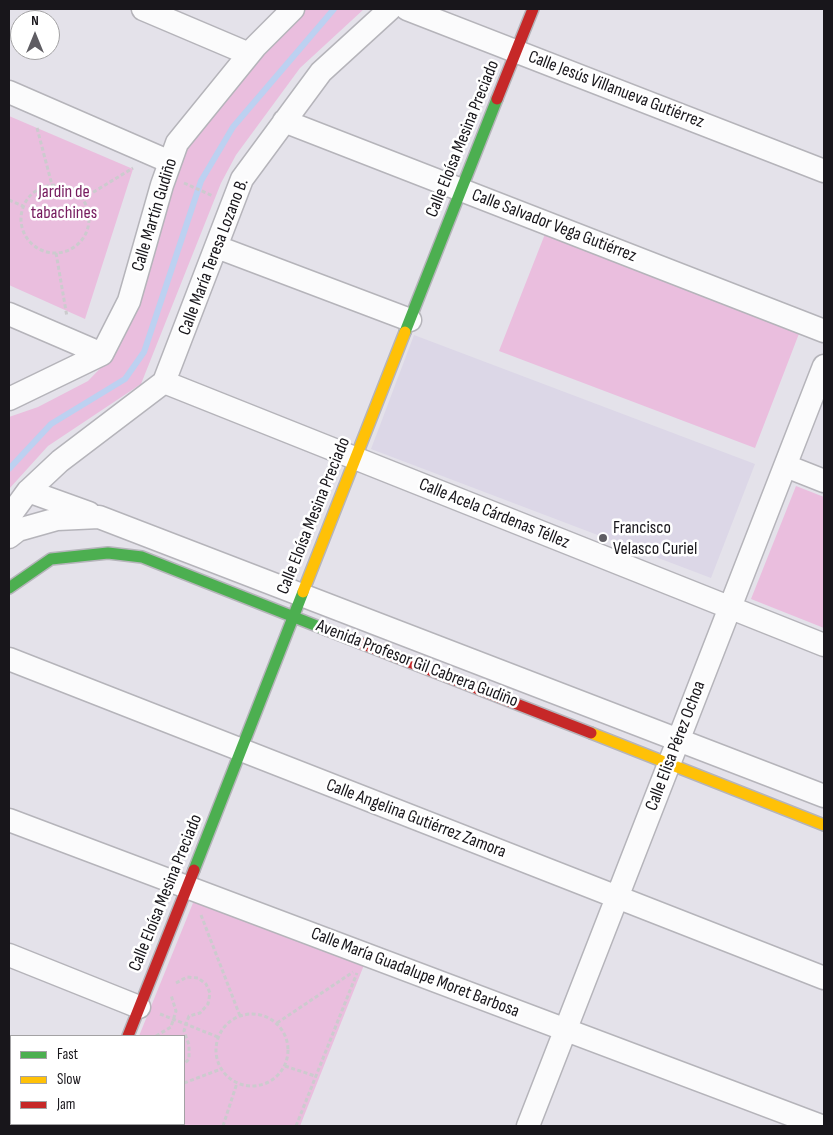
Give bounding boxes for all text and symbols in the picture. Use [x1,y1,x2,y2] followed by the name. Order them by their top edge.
[10,10,60,60] north arrow
[31,12,39,29] text: N
[525,46,707,134] street label: Calle Jesús Villanueva Gutiérrez
[422,57,504,221] street label: Calle Eloísa Mesina Preciado
[128,156,182,274] street label: Calle Martín Gudiño
[174,176,254,338] street label: Calle María Teresa Lozano B.
[31,181,97,223] park label: Jardin de tabachines
[469,185,639,267] street label: Calle Salvador Vega Gutiérrez
[273,434,355,598] street label: Calle Eloísa Mesina Preciado
[416,474,572,554] street label: Calle Acela Cárdenas Téllez
[613,517,697,560] place label: Francisco Velasco Curiel
[597,532,609,544] marker: Francisco Velasco Curiel
[313,615,521,713] street label: Avenida Profesor Gil Cabrera Gudiño
[641,678,711,814] street label: Calle Elisa Pérez Ochoa
[323,775,509,863] street label: Calle Angelina Gutiérrez Zamora
[125,811,207,975] street label: Calle Eloísa Mesina Preciado
[308,923,522,1023] street label: Calle María Guadalupe Moret Barbosa
[10,1035,185,1125] legend
[57,1045,78,1064] text: Fast
[57,1070,81,1089] text: Slow
[57,1095,75,1114] text: Jam

